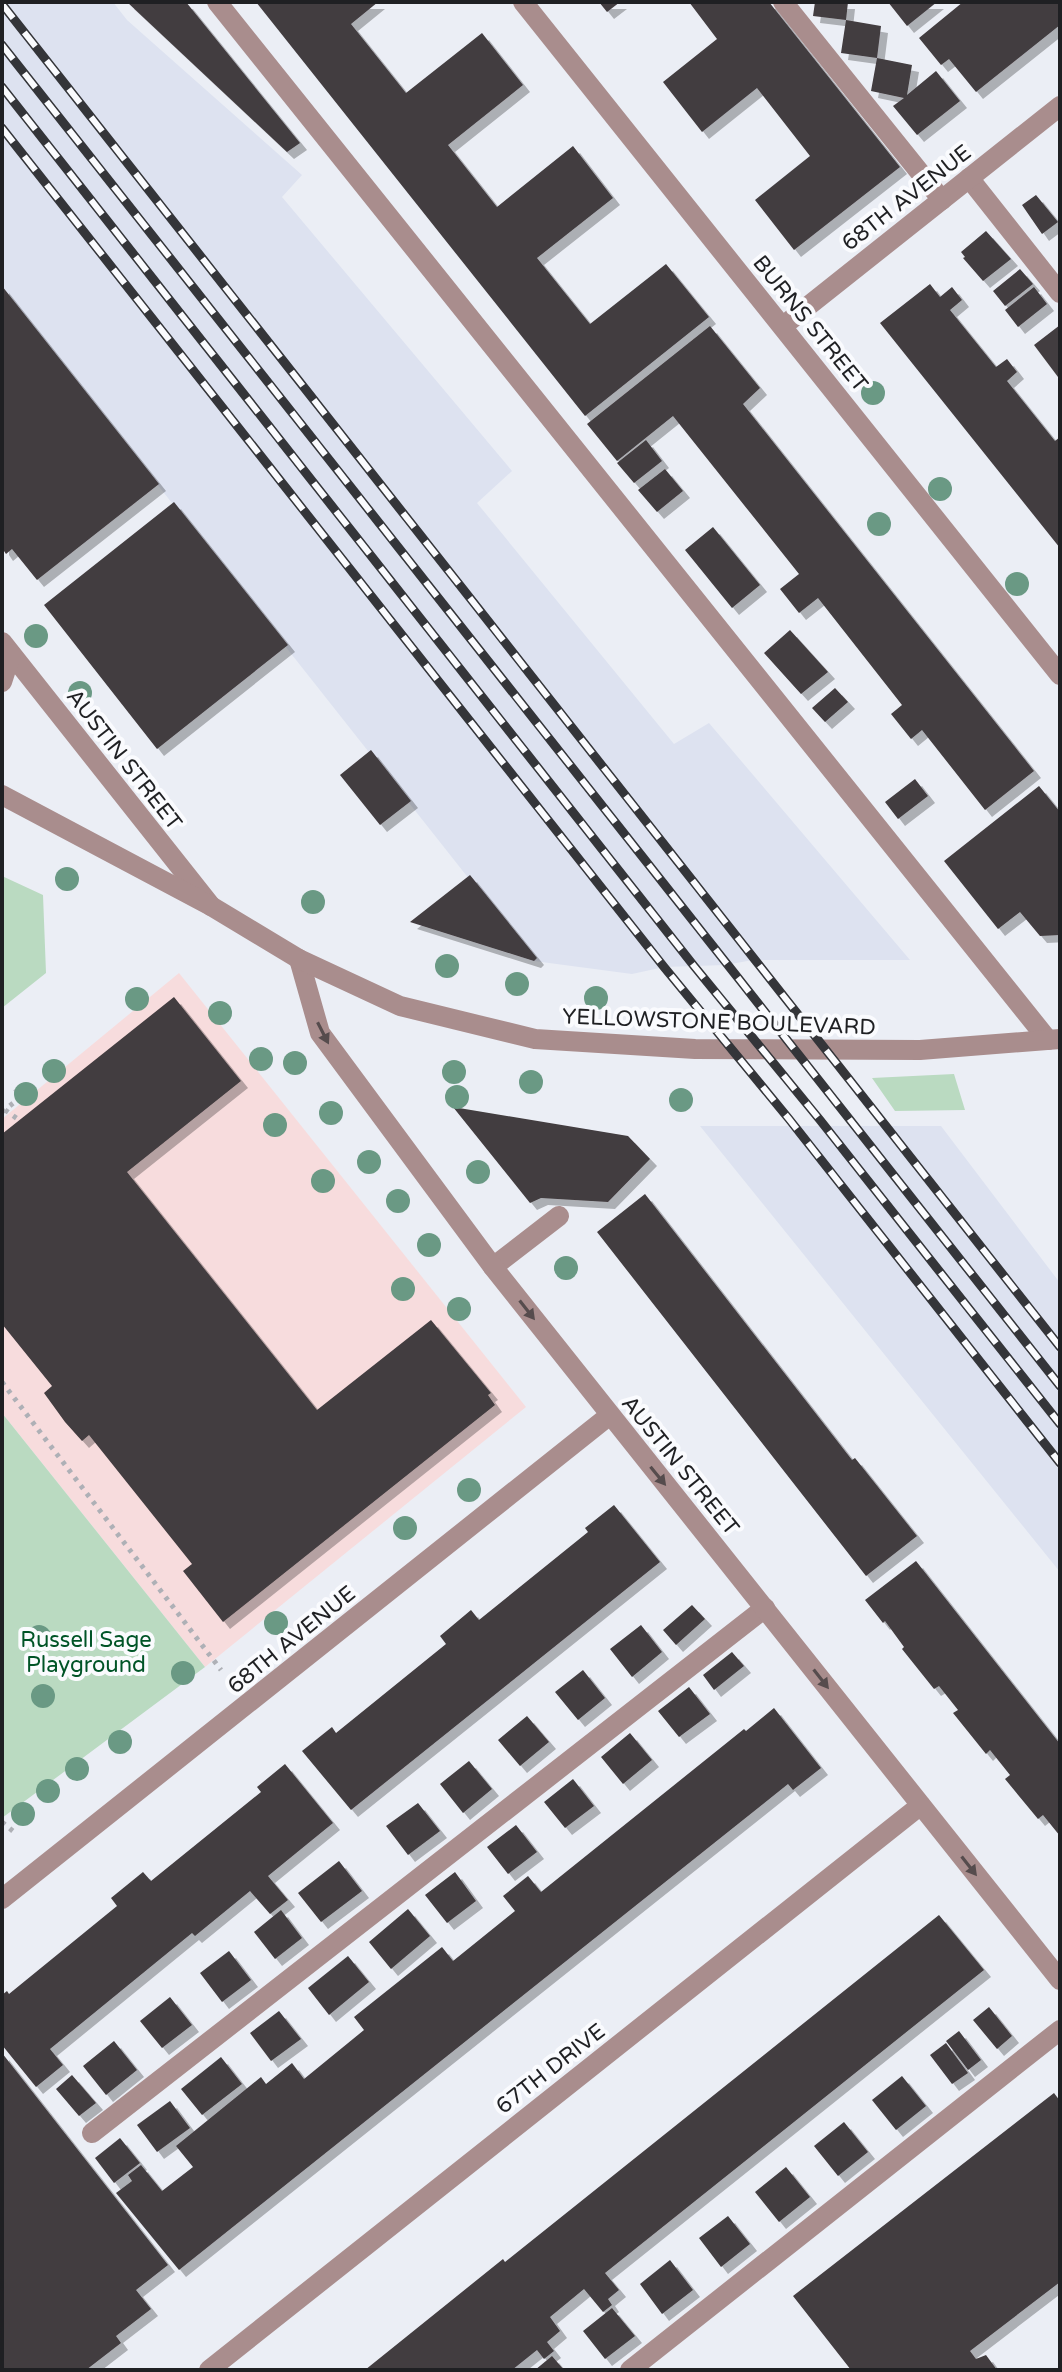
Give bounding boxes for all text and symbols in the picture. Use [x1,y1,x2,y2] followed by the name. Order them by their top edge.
[837,139,976,256] street label: 68TH AVENUE
[747,250,874,397] street label: BURNS STREET
[61,684,188,836] street label: AUSTIN STREET
[562,1004,876,1040] street label: YELLOWSTONE BOULEVARD
[316,1022,330,1045] one-way arrow
[518,1300,534,1320] one-way arrow
[616,1391,745,1541] street label: AUSTIN STREET
[649,1466,666,1486] one-way arrow
[223,1580,361,1699] street label: 68TH AVENUE
[20,1627,152,1678] park label: Russell Sage Playground
[812,1669,829,1689] one-way arrow
[961,1856,977,1876] one-way arrow
[491,2018,610,2119] street label: 67TH DRIVE

